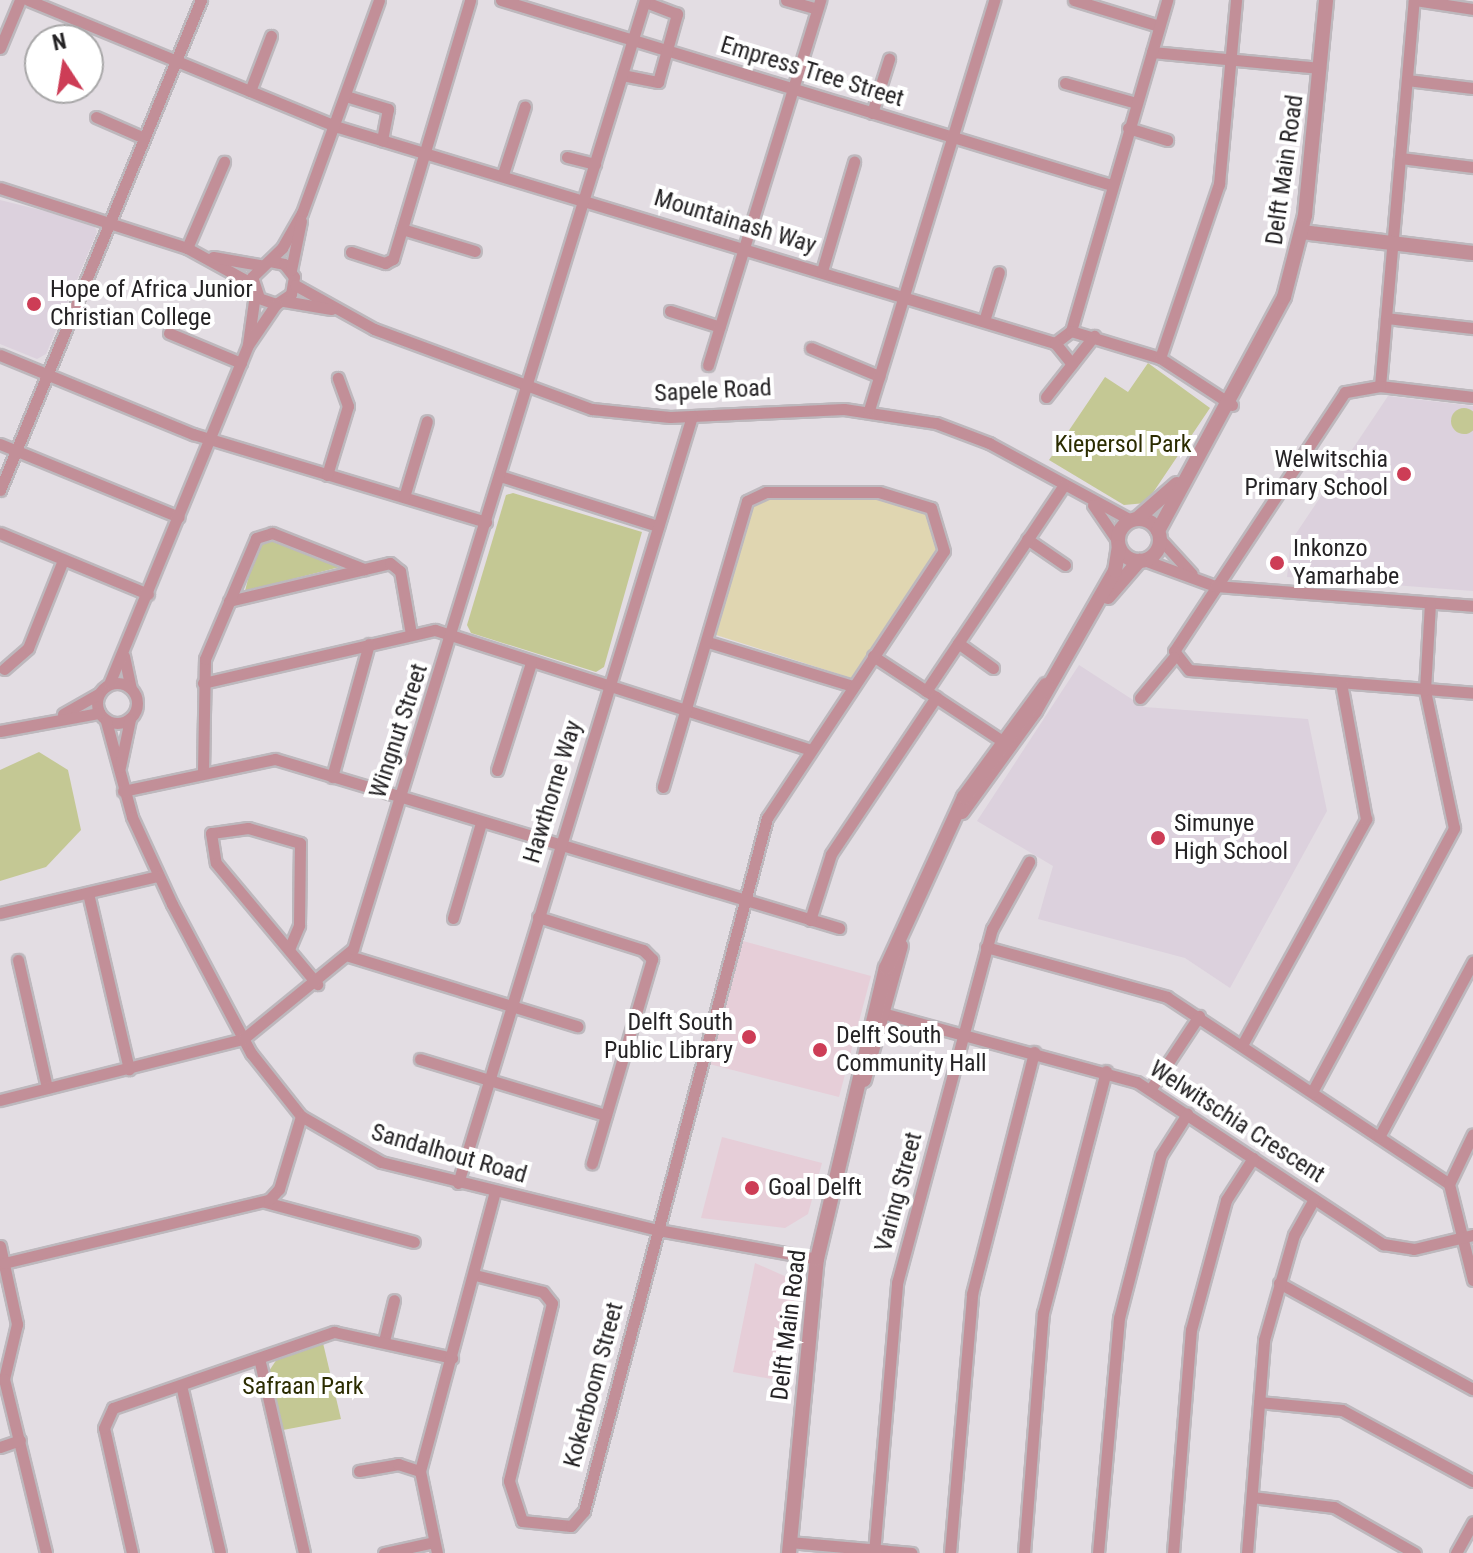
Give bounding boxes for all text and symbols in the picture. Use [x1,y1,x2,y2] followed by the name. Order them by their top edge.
[24,24,104,104] north arrow
[50,28,69,56] text: N
[717,30,907,114] street label: Empress Tree Street
[1260,93,1310,247] street label: Delft Main Road
[651,184,819,260] street label: Mountainash Way
[50,276,253,332] place label: Hope of Africa Junior Christian College
[25,295,43,313] marker: Hope of Africa Junior Christian College
[654,374,772,408] street label: Sapele Road
[1054,431,1192,459] park label: Kiepersol Park
[1245,446,1388,502] place label: Welwitschia Primary School
[1395,465,1413,483] marker: Welwitschia Primary School
[1293,535,1399,591] place label: Inkonzo Yamarhabe
[1268,554,1286,572] marker: Inkonzo Yamarhabe
[364,660,434,802] street label: Wingnut Street
[518,717,588,867] street label: Hawthorne Way
[1174,810,1288,866] place label: Simunye High School
[1149,829,1167,847] marker: Simunye High School
[604,1009,733,1065] place label: Delft South Public Library
[836,1022,987,1078] place label: Delft South Community Hall
[740,1028,758,1046] marker: Delft South Public Library
[811,1041,829,1059] marker: Delft South Community Hall
[1144,1055,1330,1189] street label: Welwitschia Crescent
[368,1118,530,1190] street label: Sandalhout Road
[869,1129,929,1255] street label: Varing Street
[768,1174,862,1202] place label: Goal Delft
[743,1179,761,1197] marker: Goal Delft
[765,1248,813,1402] street label: Delft Main Road
[558,1299,630,1471] street label: Kokerboom Street
[242,1373,364,1401] park label: Safraan Park

